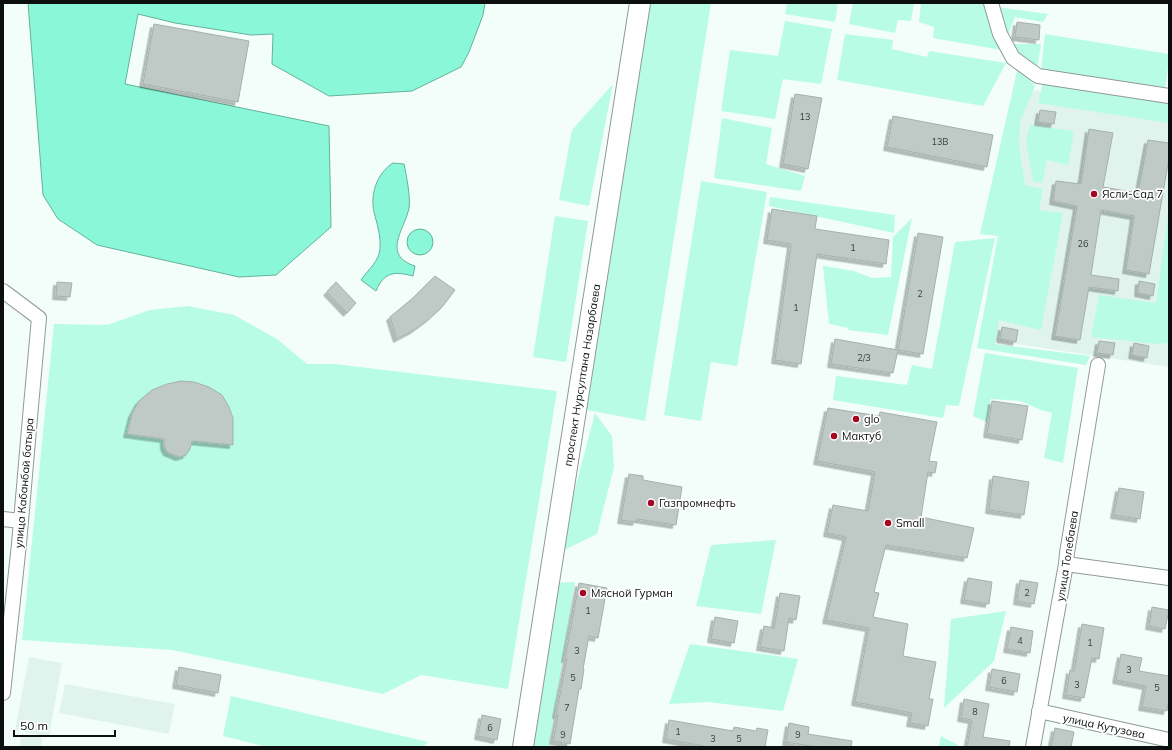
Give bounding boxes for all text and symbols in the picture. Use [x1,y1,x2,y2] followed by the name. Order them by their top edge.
[800,111,810,122] house number: 13
[932,136,948,147] house number: 13В
[1102,187,1163,201] place label: Ясли-Сад 7
[1089,189,1099,199] marker: Ясли-Сад 7
[1078,238,1088,249] house number: 26
[850,242,856,253] house number: 1
[561,283,603,467] street label: проспект Нурсултана Назарбаева
[917,288,923,299] house number: 2
[793,302,799,313] house number: 1
[857,352,871,363] house number: 2/3
[864,412,880,426] place label: glo
[851,414,861,424] marker: glo
[11,417,37,549] street label: улица Кабанбай батыра
[842,429,881,443] place label: Мактуб
[829,431,839,441] marker: Мактуб
[659,496,736,510] place label: Газпромнефть
[646,498,656,508] marker: Газпромнефть
[1053,510,1081,602] street label: улица Толебаева
[896,516,924,530] place label: Small
[883,518,893,528] marker: Small
[591,586,673,600] place label: Мясной Гурман
[1024,587,1030,598] house number: 2
[578,588,588,598] marker: Мясной Гурман
[585,605,591,616] house number: 1
[1017,635,1023,646] house number: 4
[1087,637,1093,648] house number: 1
[574,645,580,656] house number: 3
[1126,664,1132,675] house number: 3
[570,672,576,683] house number: 5
[1001,675,1007,686] house number: 6
[1074,679,1080,690] house number: 3
[1154,682,1160,693] house number: 5
[564,702,570,713] house number: 7
[972,706,978,717] house number: 8
[1062,710,1146,742] street label: улица Кутузова
[14,712,115,738] scale bar
[20,718,48,733] text: 50 m
[487,722,493,733] house number: 6
[675,726,681,737] house number: 1
[560,729,566,740] house number: 9
[795,729,801,740] house number: 9
[710,733,716,744] house number: 3
[736,733,742,744] house number: 5

